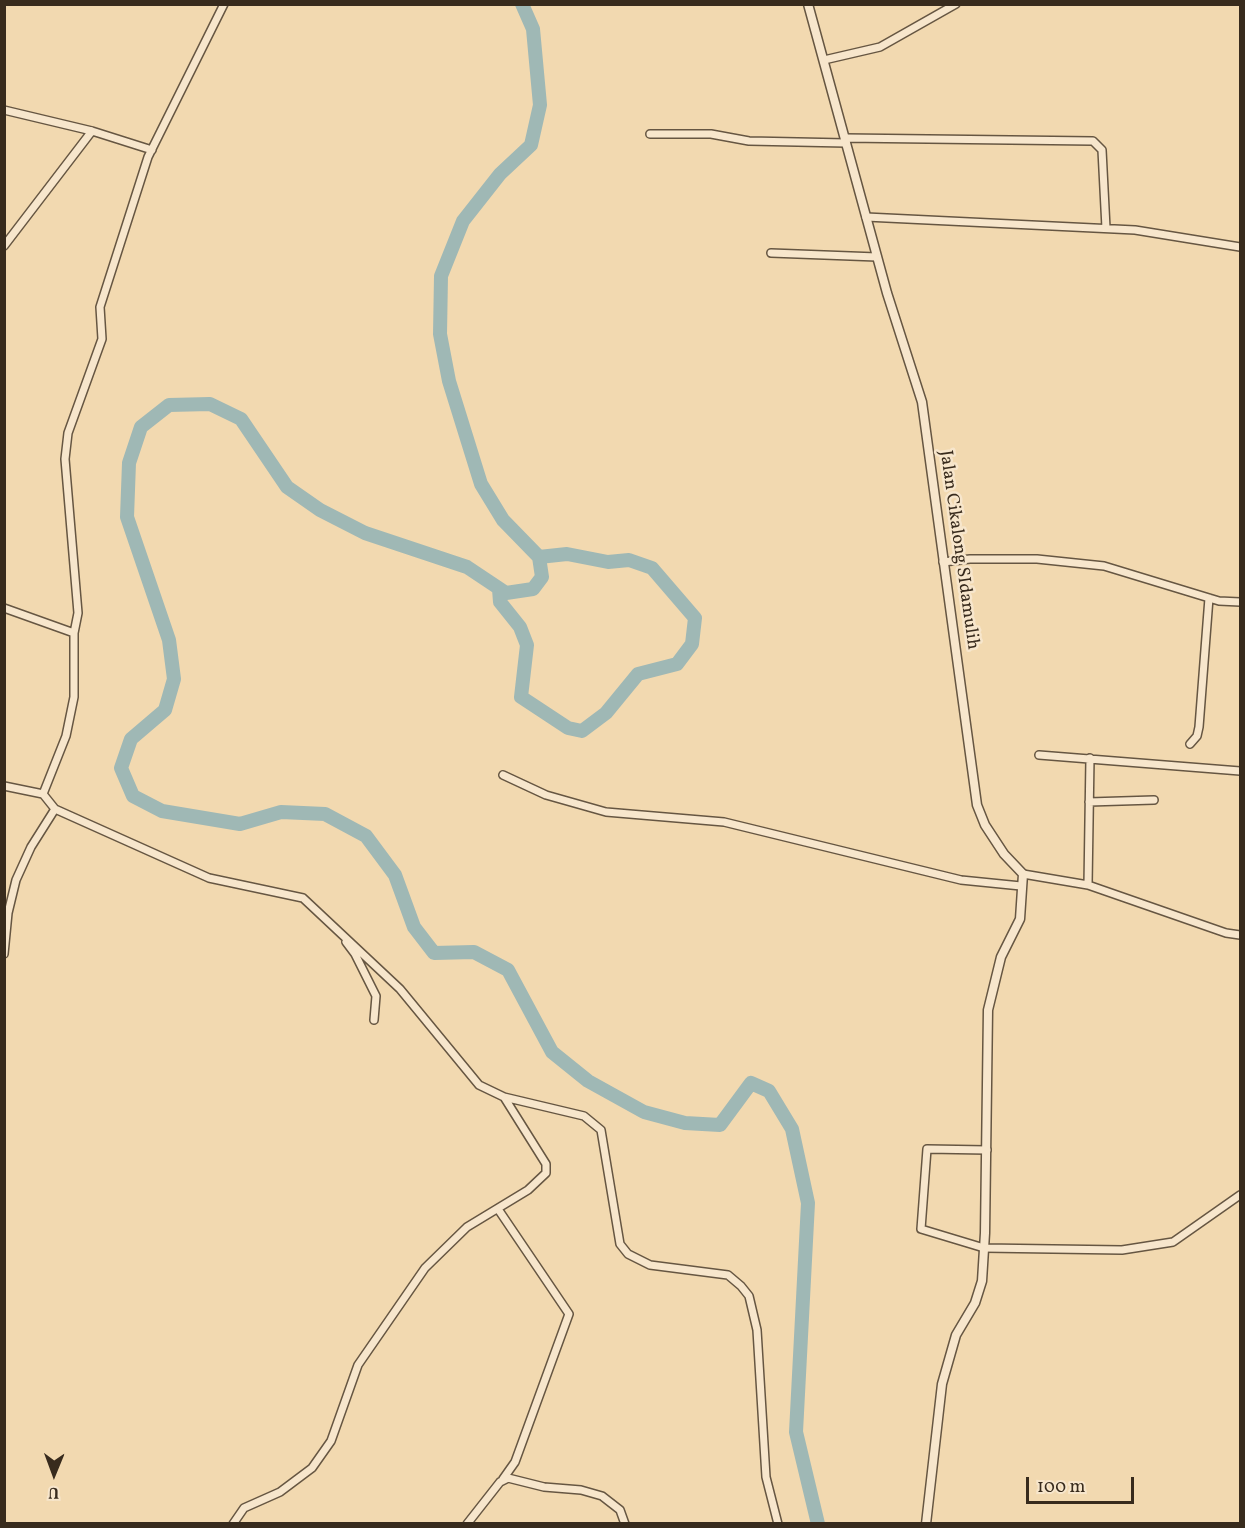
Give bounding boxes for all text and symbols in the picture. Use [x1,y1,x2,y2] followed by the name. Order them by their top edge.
[933,449,983,651] street label: Jalan Cikalong SIdamulih
[24,1444,84,1504] north arrow
[1029,1465,1137,1503] scale bar
[1037,1475,1086,1500] text: 100 m
[48,1481,59,1503] text: U

